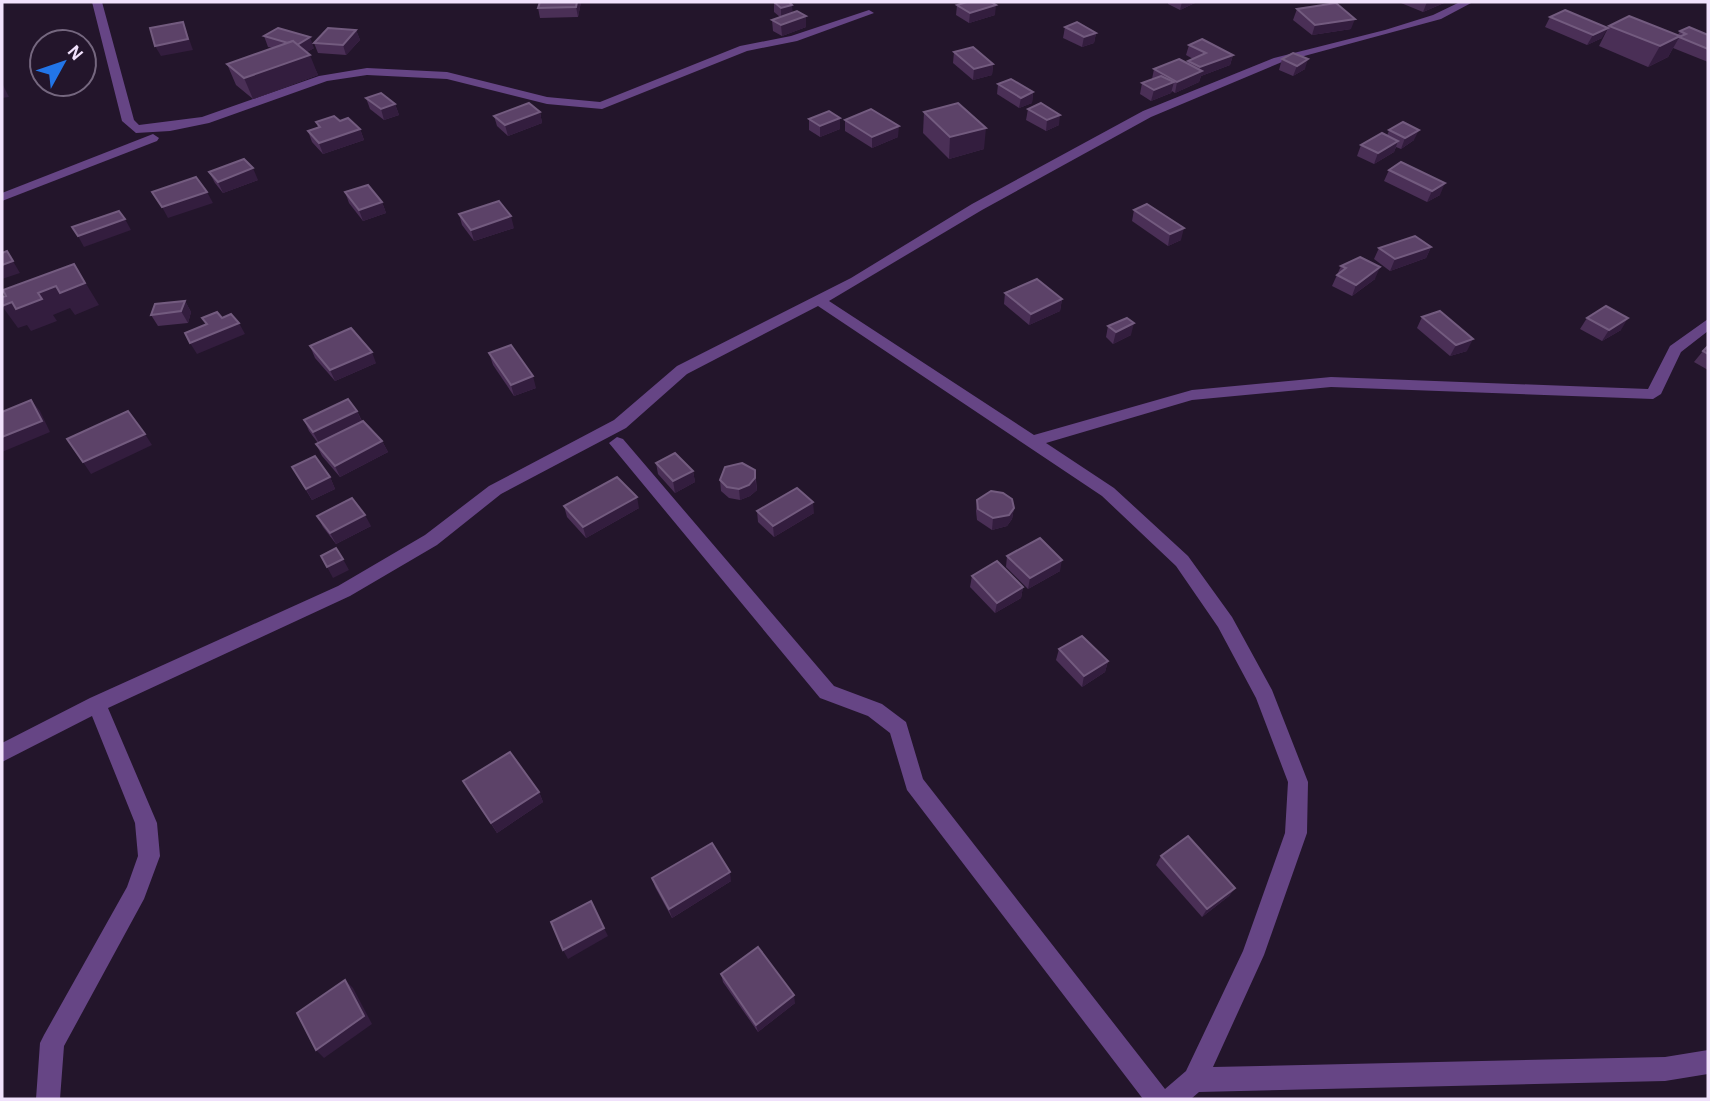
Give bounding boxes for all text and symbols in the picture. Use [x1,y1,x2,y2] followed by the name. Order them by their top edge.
[28,28,98,98] north arrow
[63,42,86,64] text: N

